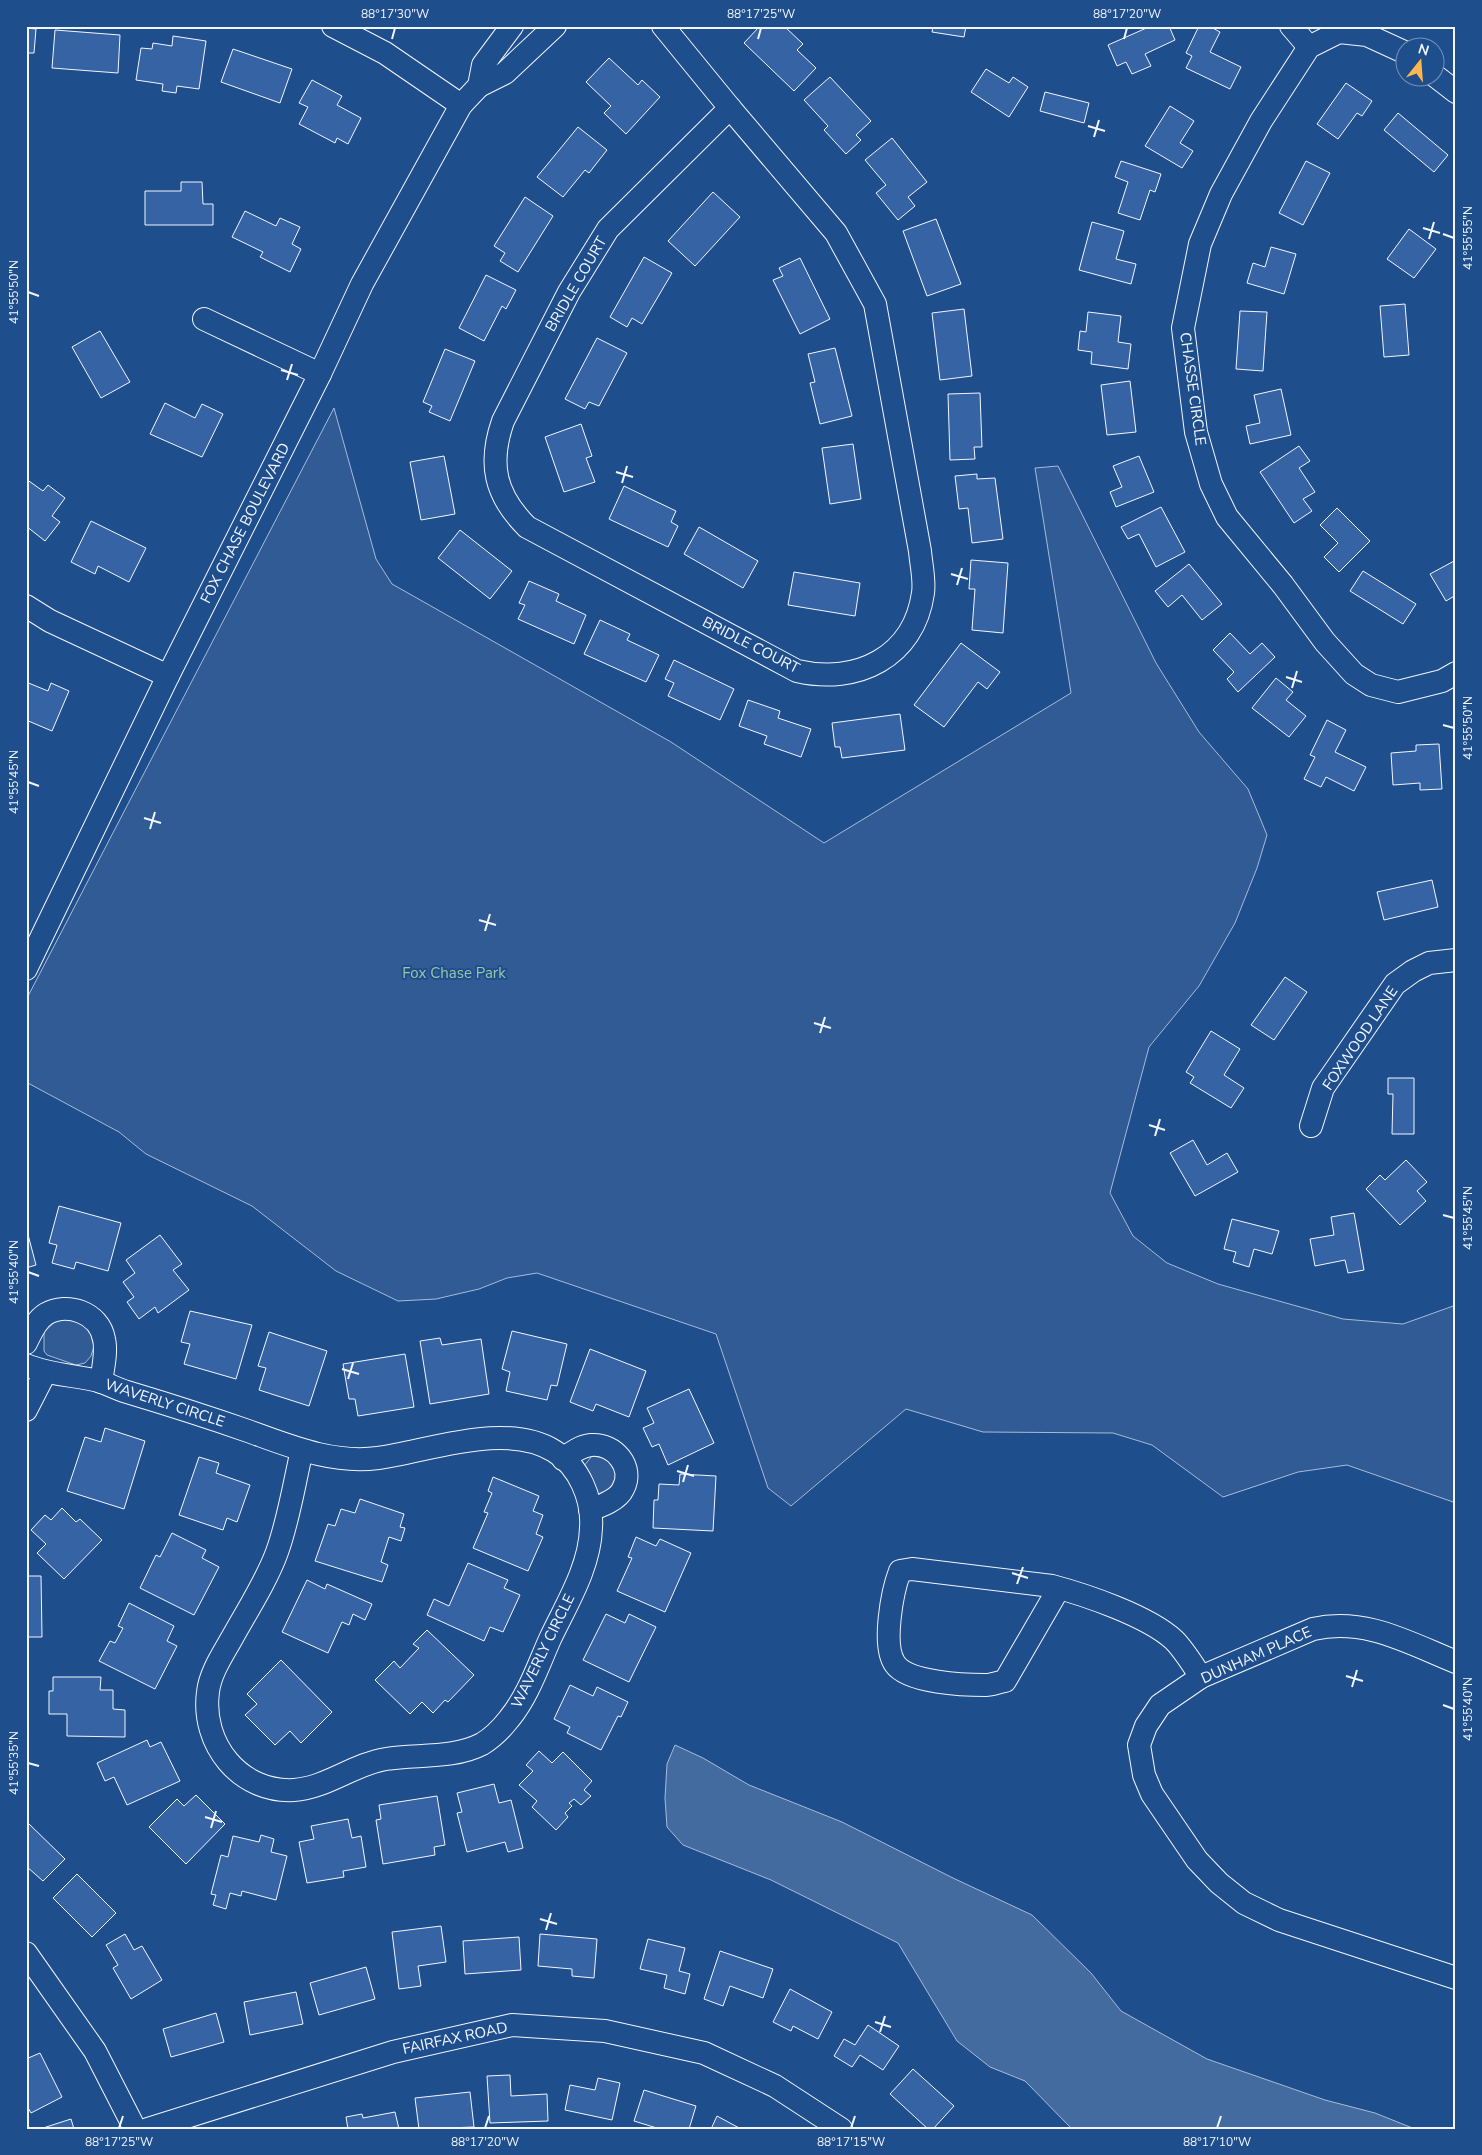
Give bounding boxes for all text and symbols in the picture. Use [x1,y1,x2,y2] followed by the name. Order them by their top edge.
[361,6,429,22] text: 88°17'30"W
[727,6,795,22] text: 88°17'25"W
[1093,6,1161,22] text: 88°17'20"W
[1394,38,1444,88] north arrow
[1416,39,1431,61] text: N
[1460,206,1476,270] text: 41°55'55"N
[541,233,611,335] street label: BRIDLE COURT
[6,260,22,324] text: 41°55'50"N
[1175,331,1211,447] street label: CHASSE CIRCLE
[196,439,294,607] street label: FOX CHASE BOULEVARD
[699,612,803,678] street label: BRIDLE COURT
[1460,696,1476,760] text: 41°55'50"N
[6,750,22,814] text: 41°55'45"N
[402,963,506,983] park label: Fox Chase Park
[1318,982,1402,1094] street label: FOXWOOD LANE
[1460,1186,1476,1250] text: 41°55'45"N
[6,1240,22,1304] text: 41°55'40"N
[102,1374,228,1432] street label: WAVERLY CIRCLE
[507,1590,579,1712] street label: WAVERLY CIRCLE
[1198,1622,1314,1688] street label: DUNHAM PLACE
[1460,1677,1476,1741] text: 41°55'40"N
[6,1731,22,1795] text: 41°55'35"N
[401,2017,509,2059] street label: FAIRFAX ROAD
[85,2134,153,2150] text: 88°17'25"W
[451,2134,519,2150] text: 88°17'20"W
[817,2134,885,2150] text: 88°17'15"W
[1183,2134,1251,2150] text: 88°17'10"W

